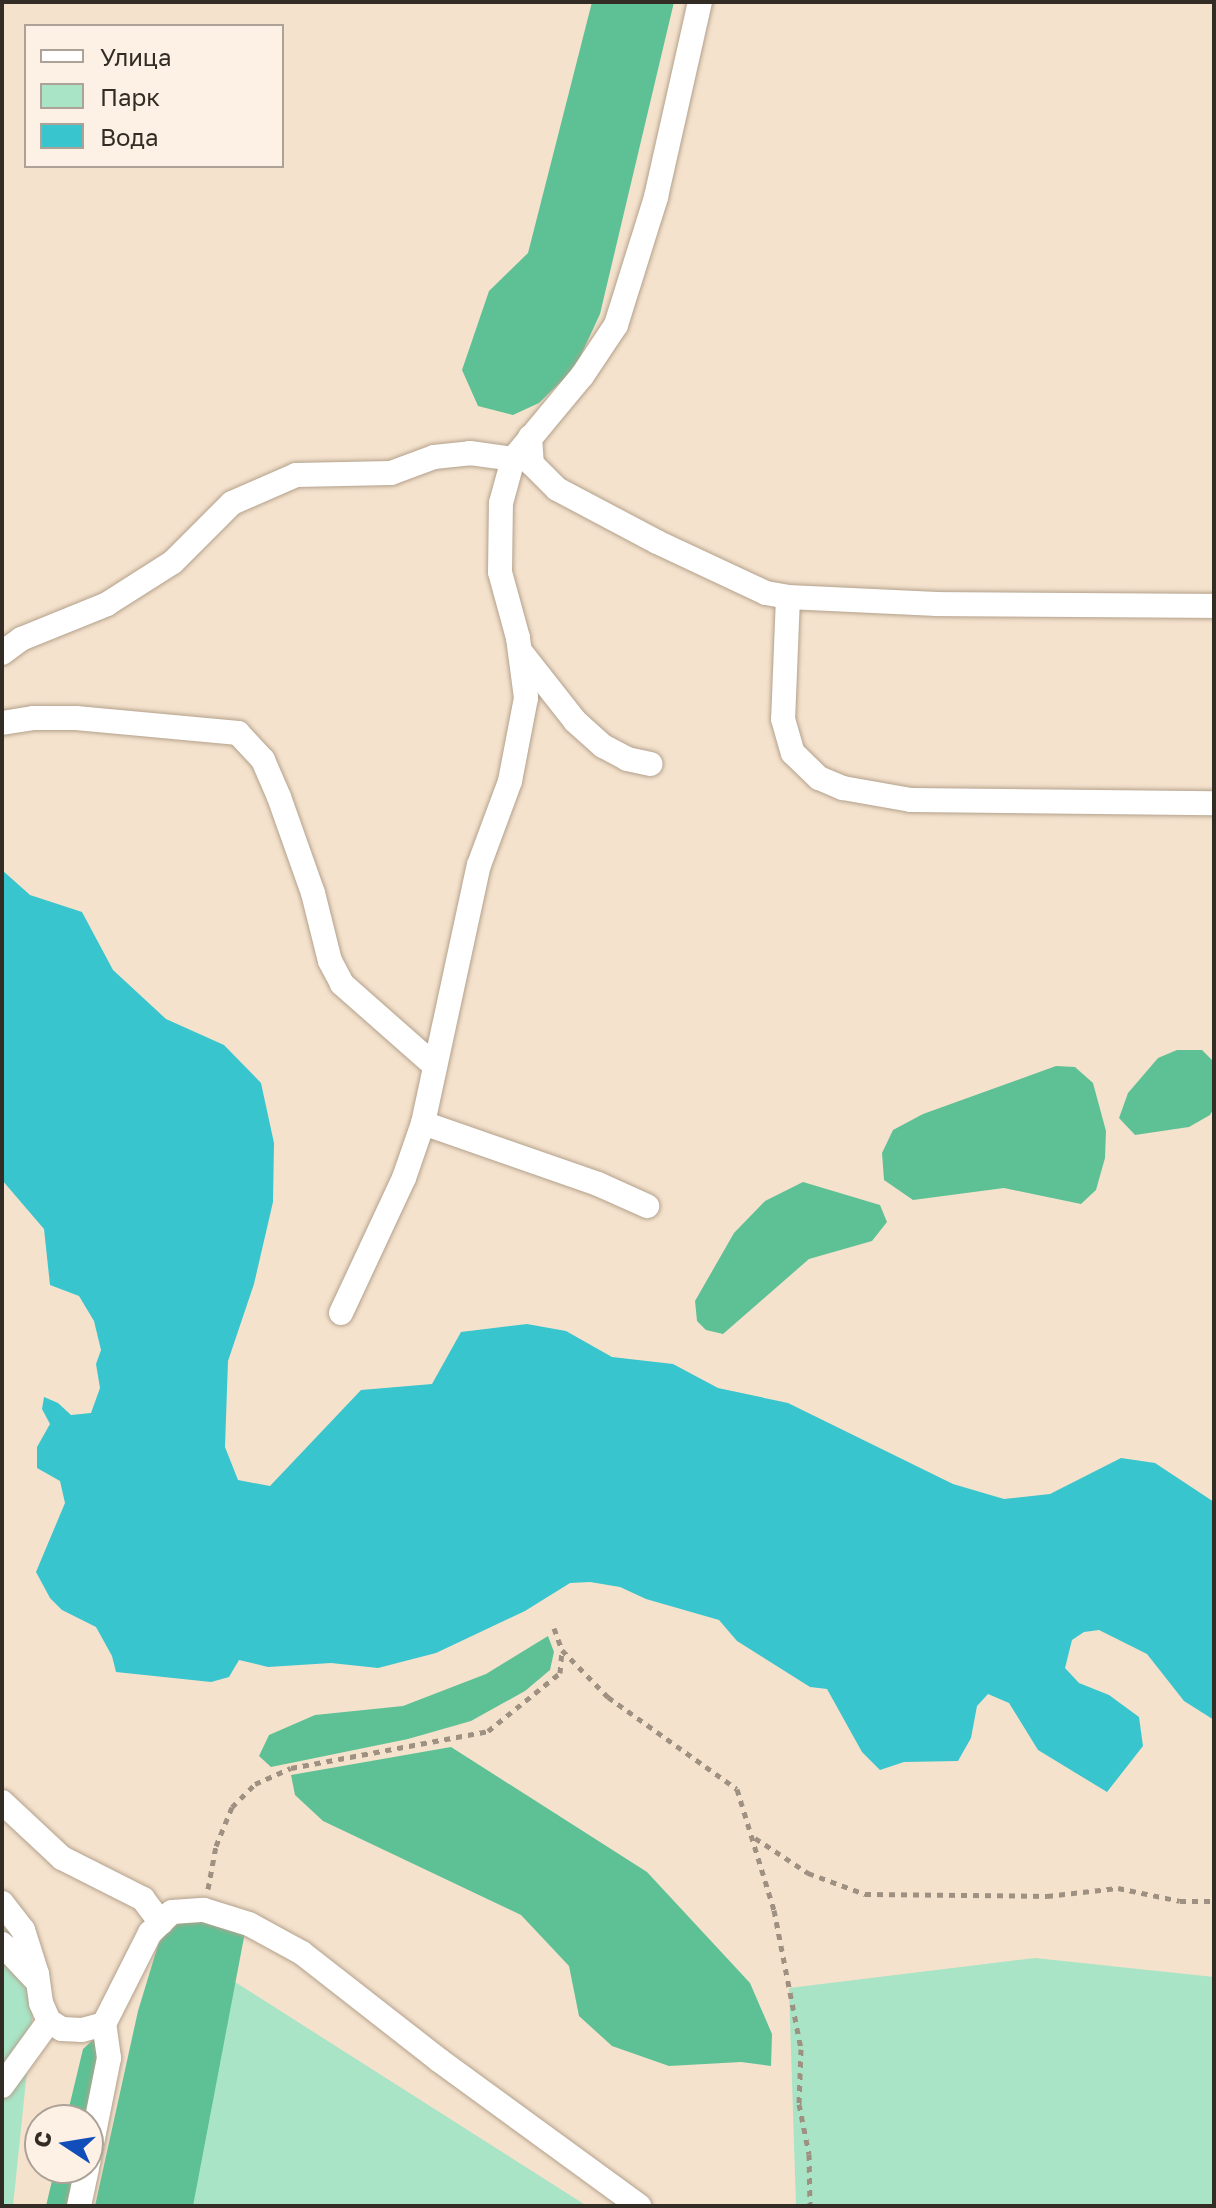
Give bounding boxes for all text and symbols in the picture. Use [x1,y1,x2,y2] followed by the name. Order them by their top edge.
[24,24,284,168] legend
[100,42,172,71] text: Улица
[100,82,160,111] text: Парк
[100,122,159,151] text: Вода
[24,2104,104,2184] north arrow
[27,2129,57,2150] text: С

